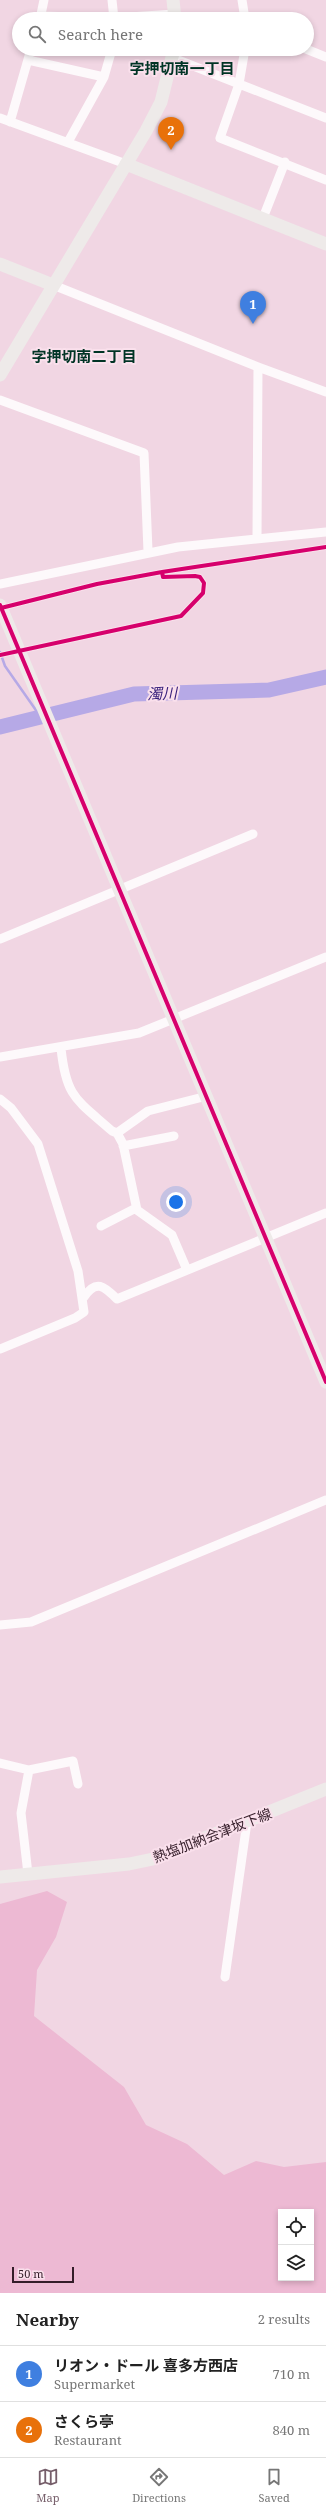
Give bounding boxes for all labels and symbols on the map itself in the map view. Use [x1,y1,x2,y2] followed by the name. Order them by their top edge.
[129,58,235,78] district label: 字押切南一丁目
[158,117,184,150] pin: 2
[240,291,266,324] pin: 1
[31,346,137,366] district label: 字押切南二丁目
[147,682,179,704] water label: 濁川
[166,1192,186,1212] your location
[150,1804,274,1866] street label: 熱塩加納会津坂下線
[12,2265,74,2284] scale bar

